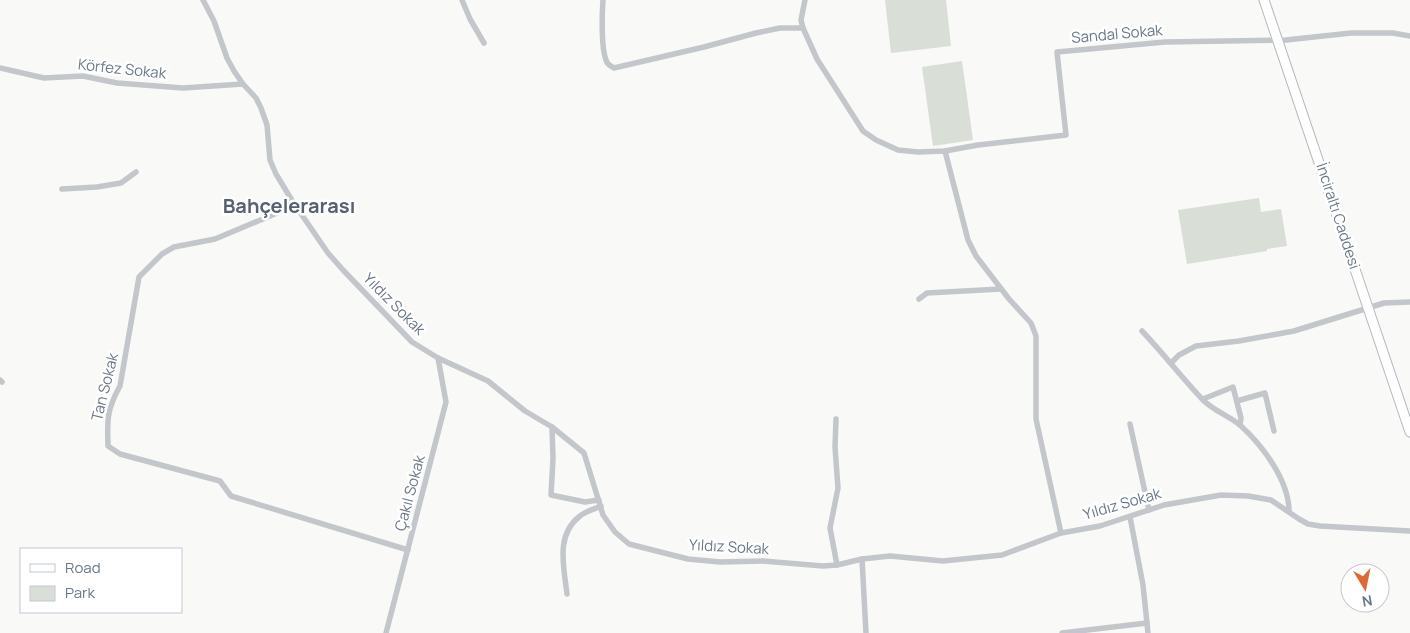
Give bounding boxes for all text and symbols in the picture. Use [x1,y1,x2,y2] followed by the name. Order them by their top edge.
[1070,19,1164,48] street label: Sandal Sokak
[77,53,168,84] street label: Körfez Sokak
[1311,160,1366,272] street label: İnciraltı Caddesi
[223,192,355,219] district label: Bahçelerarası
[359,268,430,340] street label: Yıldız Sokak
[86,350,123,423] street label: Tan Sokak
[389,452,430,533] street label: Çakıl Sokak
[1081,482,1164,525] street label: Yıldız Sokak
[689,534,770,559] street label: Yıldız Sokak
[20,548,182,613] legend
[65,557,101,578] text: Road
[1340,563,1390,613] north arrow
[65,582,95,603] text: Park
[1361,591,1374,612] text: N

